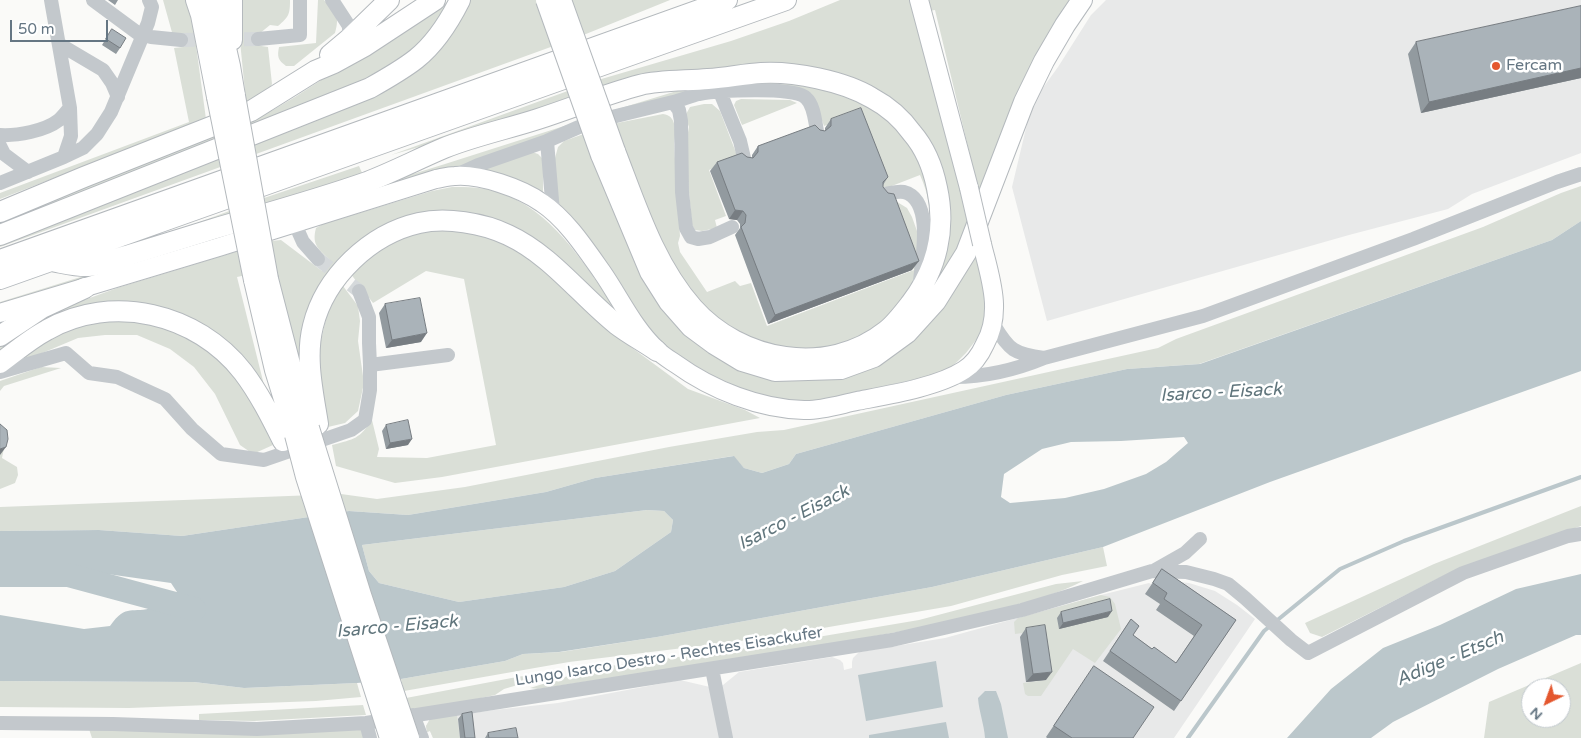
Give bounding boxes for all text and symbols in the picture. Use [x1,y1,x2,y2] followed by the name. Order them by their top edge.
[12,10,110,42] scale bar
[18,20,55,38] text: 50 m
[1506,56,1562,76] place label: Fercam
[1490,60,1502,72] marker: Fercam
[1160,379,1282,407] water label: Isarco - Eisack
[735,481,853,555] water label: Isarco - Eisack
[335,611,459,643] water label: Isarco - Eisack
[514,623,824,691] street label: Lungo Isarco Destro - Rechtes Eisackufer
[1393,627,1507,691] water label: Adige - Etsch
[1521,678,1571,728] north arrow
[1526,704,1546,724] text: N

